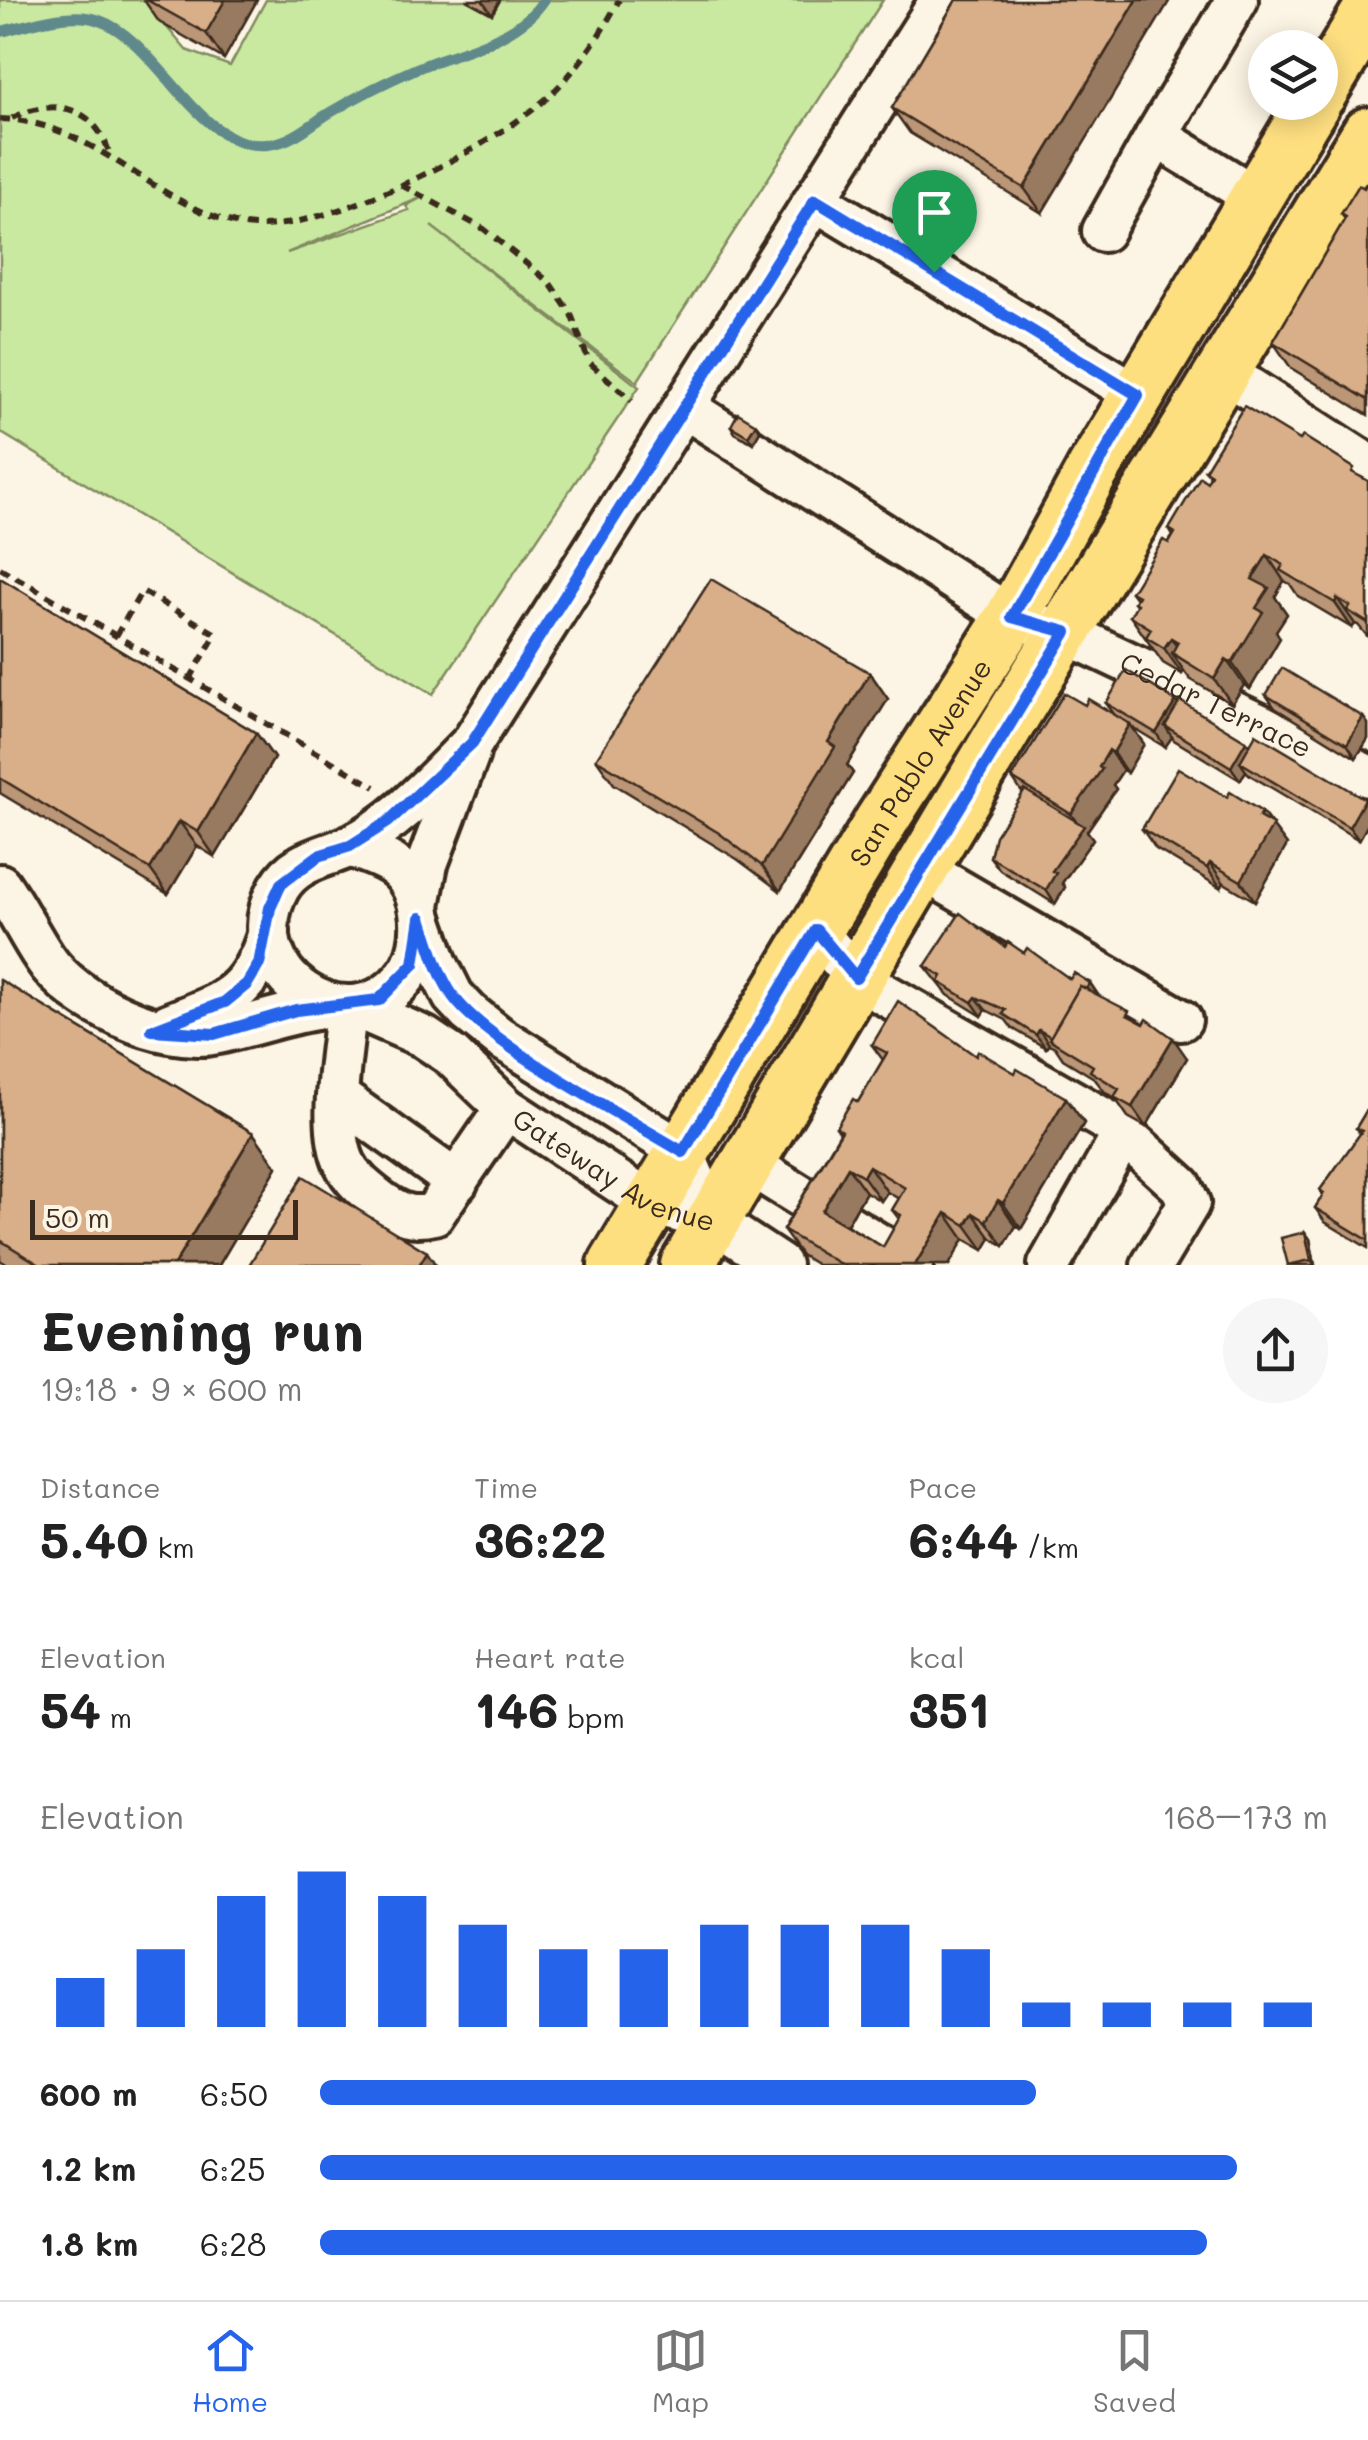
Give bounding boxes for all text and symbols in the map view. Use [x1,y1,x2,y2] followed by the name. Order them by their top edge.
[1248,30,1338,120] map controls
[1248,30,1338,120] button: layers
[892,170,977,273] pin
[907,185,962,240] icon: arrive
[1115,643,1318,765] street label: Cedar Terrace
[840,651,999,873] street label: San Pablo Avenue
[506,1100,719,1239] street label: Gateway Avenue
[30,1195,298,1240] scale bar
[45,1199,110,1235] text: 50 m
[40,1293,364,1365] text: Evening run
[1223,1298,1328,1403] button: share
[40,1367,302,1409] text: 19:18 · 9 × 600 m
[40,1469,161,1505] text: Distance
[474,1469,538,1505] text: Time
[909,1469,977,1505] text: Pace
[40,1505,148,1571] text: 5.40
[474,1505,606,1571] text: 36:22
[909,1505,1018,1571] text: 6:44
[148,1529,195,1565] text: km
[1018,1529,1079,1565] text: /km
[40,1639,166,1675] text: Elevation
[474,1639,626,1675] text: Heart rate
[909,1639,964,1675] text: kcal
[40,1675,101,1741] text: 54
[474,1675,558,1741] text: 146
[909,1675,990,1741] text: 351
[101,1699,132,1735] text: m
[558,1699,625,1735] text: bpm
[40,1795,184,1837] text: Elevation
[1162,1795,1328,1837] text: 168–173 m
[40,2072,137,2114] text: 600 m
[200,2072,268,2114] text: 6:50
[40,2147,136,2189] text: 1.2 km
[200,2147,266,2189] text: 6:25
[40,2222,138,2264] text: 1.8 km
[200,2222,266,2264] text: 6:28
[192,2323,268,2419] tab: Home
[652,2323,709,2419] tab: Map
[1093,2323,1176,2419] tab: Saved

